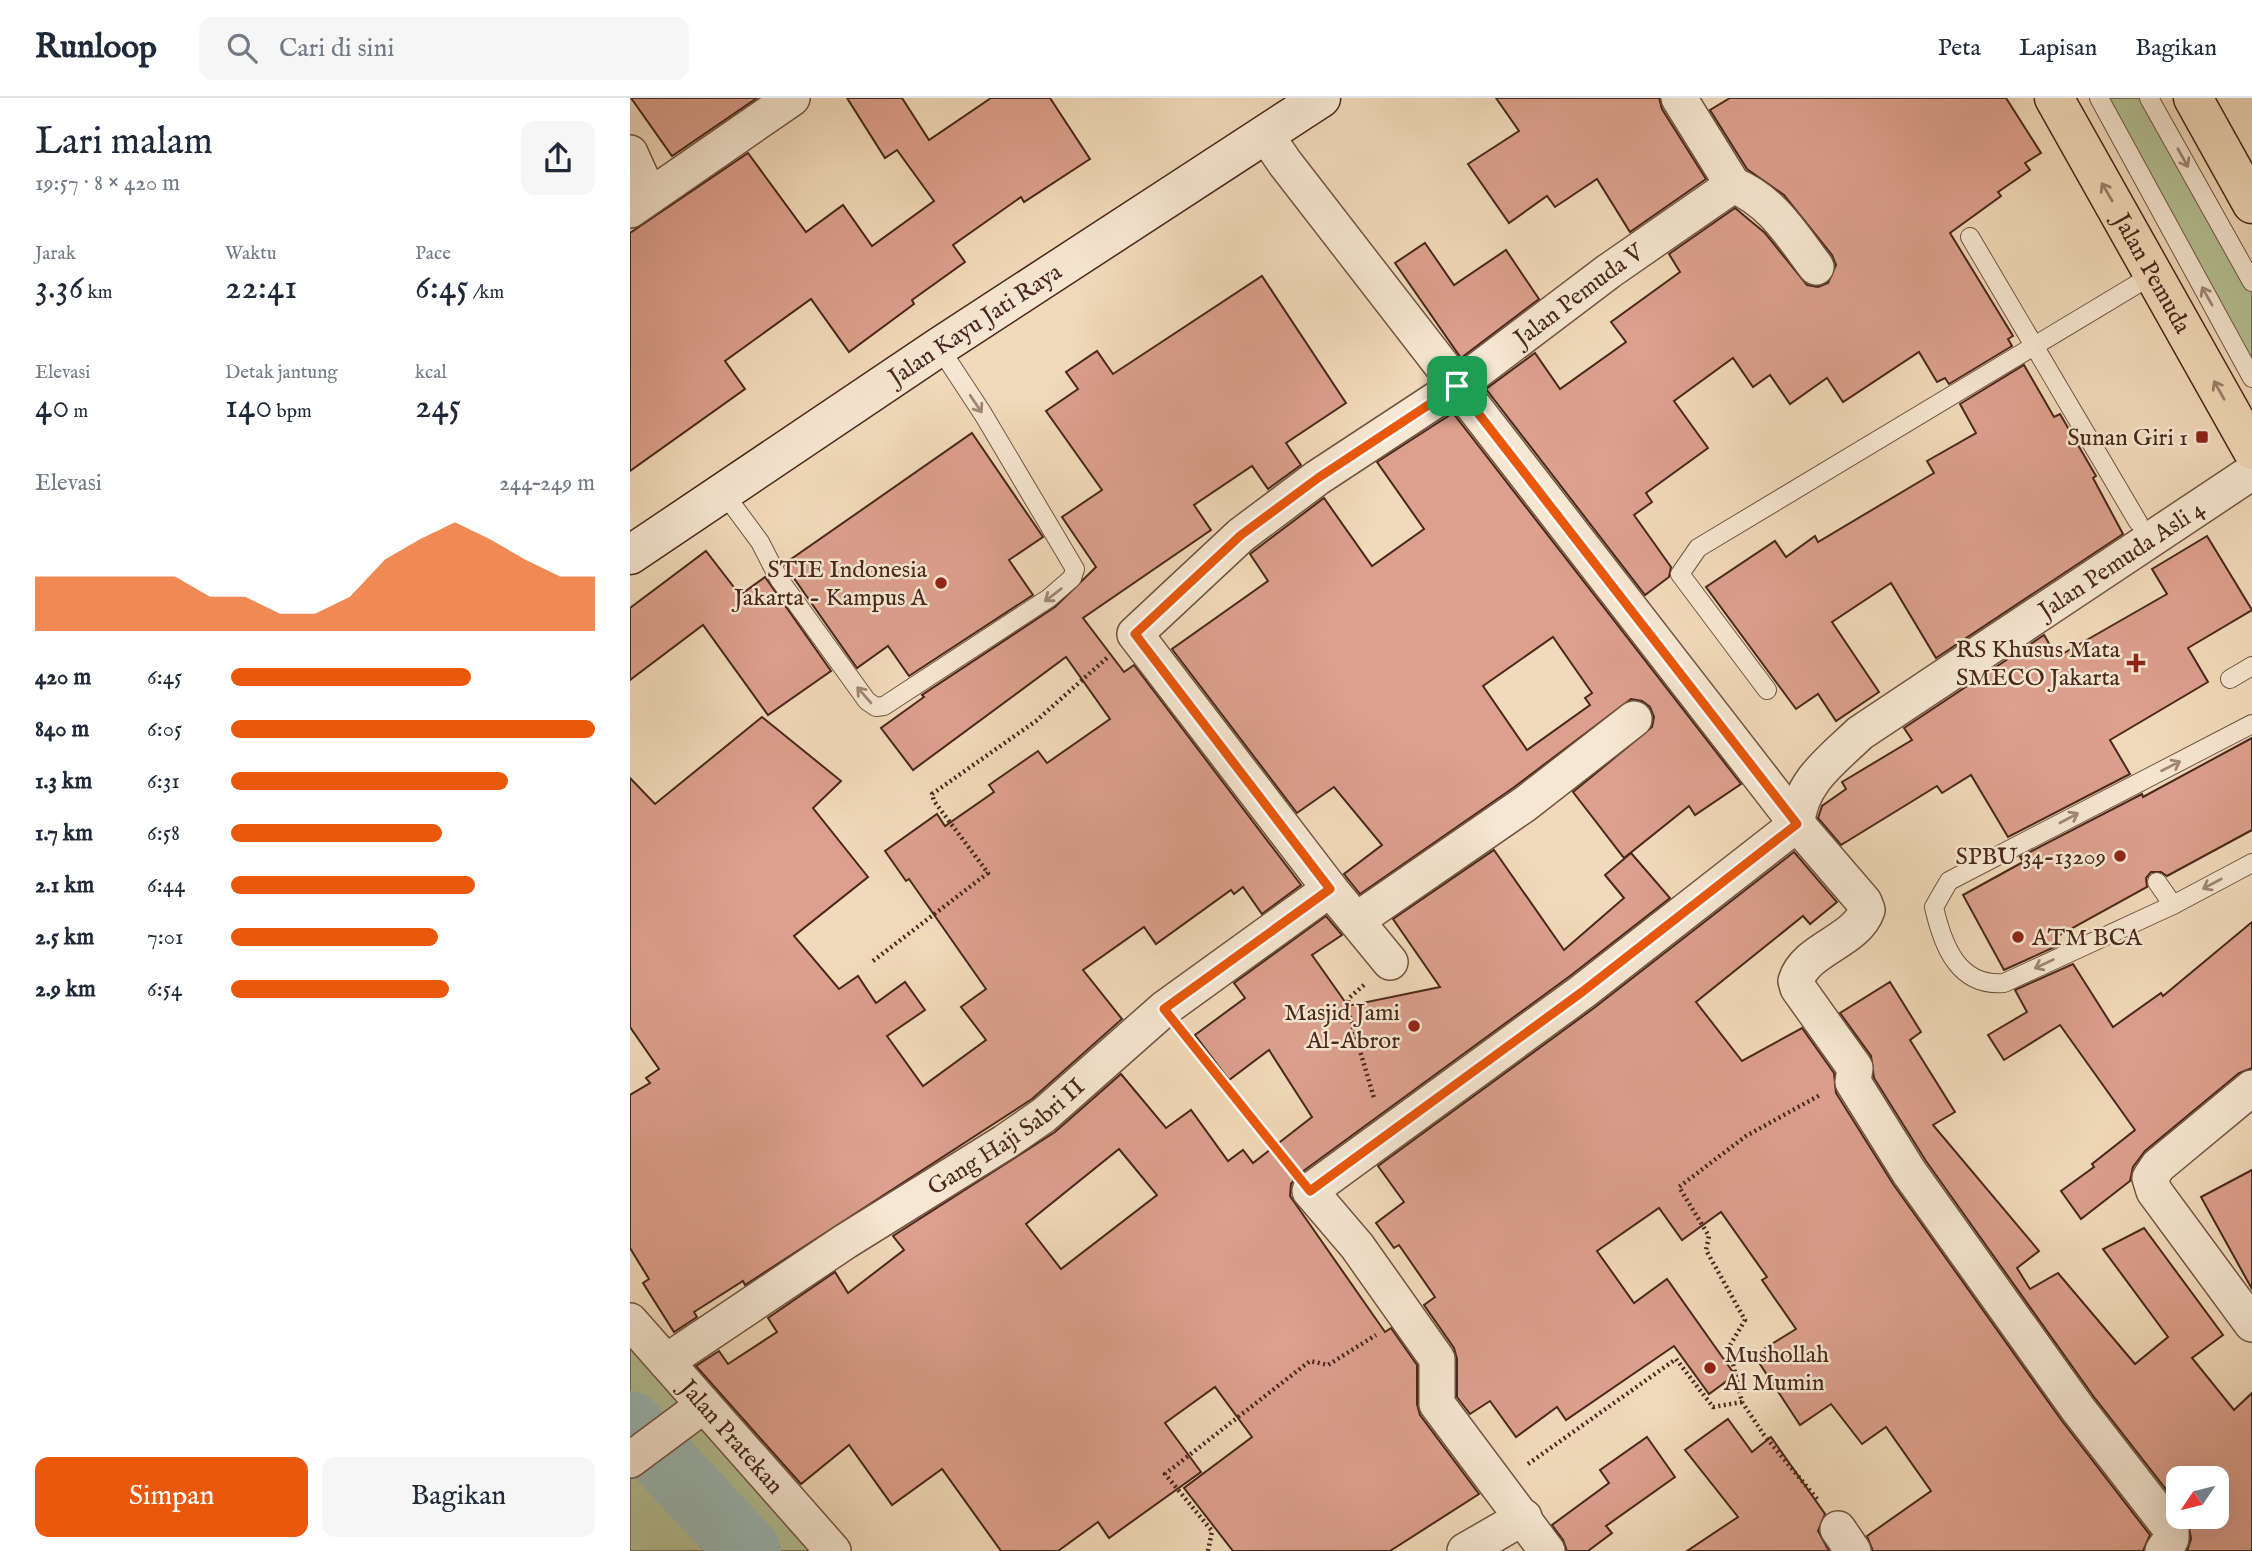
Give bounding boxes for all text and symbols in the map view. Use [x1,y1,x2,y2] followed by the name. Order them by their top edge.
[199,17,689,80] search box
[35,27,157,69] text: Runloop
[223,29,261,67] icon: search
[279,32,394,65] text: Cari di sini
[1938,33,1981,64] text: Peta
[2019,33,2097,64] text: Lapisan
[2135,33,2217,64] text: Bagikan
[35,119,213,167] text: Lari malam
[521,121,595,195] button: share
[2176,147,2190,167] one-way arrow
[35,169,180,198] text: 19:57 · 8 × 420 m
[2100,182,2114,202] one-way arrow
[2104,206,2198,340] street label: Jalan Pemuda
[1506,237,1651,356] street label: Jalan Pemuda V
[35,242,76,266] text: Jarak
[225,242,277,266] text: Waktu
[415,242,451,266] text: Pace
[880,257,1069,395] street label: Jalan Kayu Jati Raya
[35,266,83,311] text: 3.36
[225,266,297,311] text: 22:41
[415,266,469,311] text: 6:45
[83,281,112,305] text: km
[469,281,504,305] text: /km
[2200,287,2214,307] one-way arrow
[1427,356,1487,416] pin
[35,361,90,385] text: Elevasi
[225,361,338,385] text: Detak jantung
[415,361,447,385] text: kcal
[1438,367,1476,405] icon: arrive
[2212,381,2226,401] one-way arrow
[35,385,69,430] text: 40
[225,385,272,430] text: 140
[415,385,461,430] text: 245
[969,394,983,413] one-way arrow
[69,400,88,424] text: m
[272,400,312,424] text: bpm
[2067,423,2188,454] place label: Sunan Giri 1
[2194,429,2210,445] marker: Sunan Giri 1
[35,469,102,498] text: Elevasi
[499,469,595,498] text: 244–249 m
[2031,494,2211,628] street label: Jalan Pemuda Asli 4
[731,555,928,614] place label: STIE Indonesia Jakarta - Kampus A
[933,575,949,591] marker: STIE Indonesia Jakarta - Kampus A
[1044,587,1062,602] one-way arrow
[1956,635,2121,694] place label: RS Khusus Mata SMECO Jakarta
[2126,653,2146,673] marker: RS Khusus Mata SMECO Jakarta
[35,663,91,692] text: 420 m
[147,663,182,692] text: 6:45
[856,686,872,704] one-way arrow
[35,715,89,744] text: 840 m
[147,715,182,744] text: 6:05
[2160,758,2181,772] one-way arrow
[35,767,92,796] text: 1.3 km
[147,767,180,796] text: 6:31
[2058,811,2079,825] one-way arrow
[35,819,93,848] text: 1.7 km
[147,819,180,848] text: 6:58
[1955,842,2106,873] place label: SPBU 34-13209
[2112,848,2128,864] marker: SPBU 34-13209
[35,871,94,900] text: 2.1 km
[147,871,185,900] text: 6:44
[2202,878,2223,891] one-way arrow
[35,923,94,952] text: 2.5 km
[147,923,184,952] text: 7:01
[2031,923,2143,954] place label: ATM BCA
[2010,929,2026,945] marker: ATM BCA
[2034,958,2055,971] one-way arrow
[35,975,96,1004] text: 2.9 km
[147,975,182,1004] text: 6:54
[1284,998,1400,1057] place label: Masjid Jami Al-Abror
[1406,1018,1422,1034] marker: Masjid Jami Al-Abror
[922,1072,1092,1203] street label: Gang Haji Sabri II
[1723,1340,1829,1399] place label: Mushollah Al Mumin
[1702,1360,1718,1376] marker: Mushollah Al Mumin
[670,1371,790,1501] street label: Jalan Pratekan
[35,1457,308,1537] button: Simpan
[322,1457,595,1537] button: Bagikan
[2166,1466,2230,1530] north arrow
[2166,1466,2229,1529] map controls

